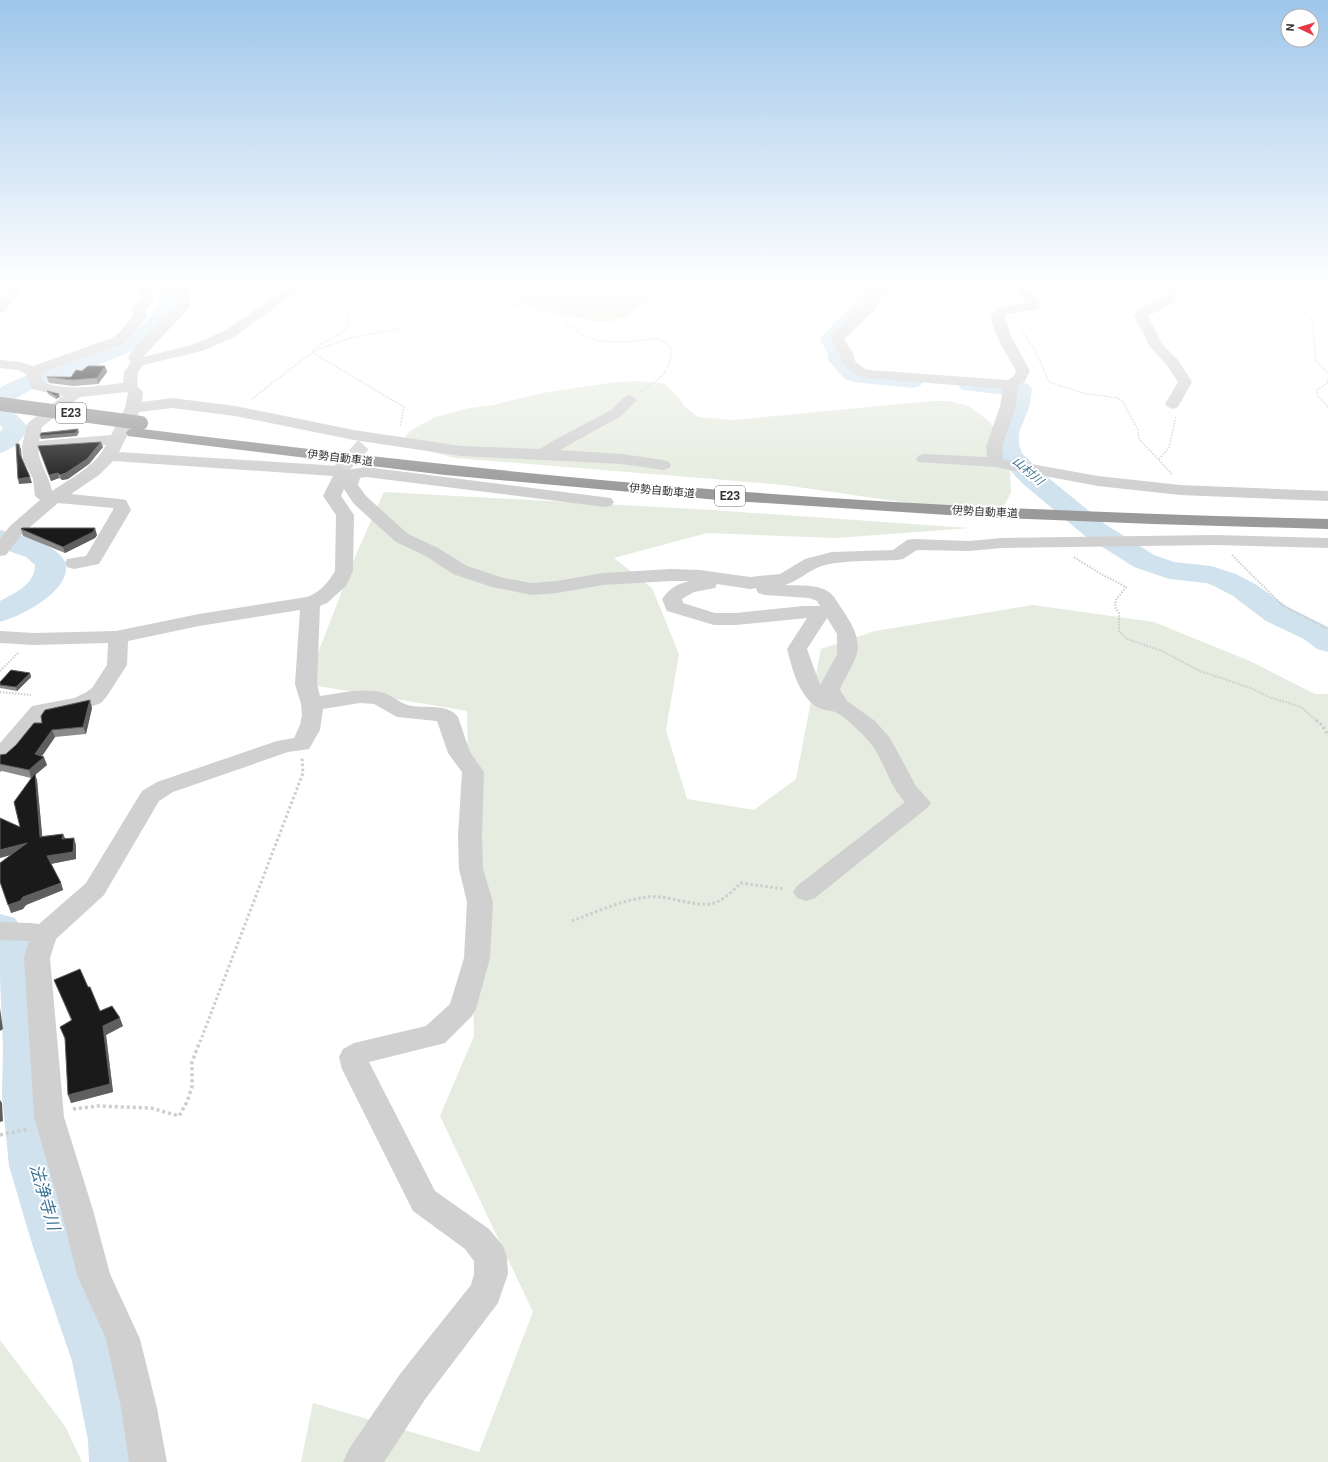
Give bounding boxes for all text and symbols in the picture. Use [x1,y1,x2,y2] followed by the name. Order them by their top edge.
[1280,8,1320,48] north arrow
[1284,23,1297,32] text: N
[56,403,86,423] road number: E23
[306,448,374,468] street label: 伊勢自動車道
[1010,454,1048,489] water label: 山村川
[629,482,695,500] street label: 伊勢自動車道
[715,486,745,506] road number: E23
[952,504,1018,520] street label: 伊勢自動車道
[26,1162,65,1234] water label: 法浄寺川

